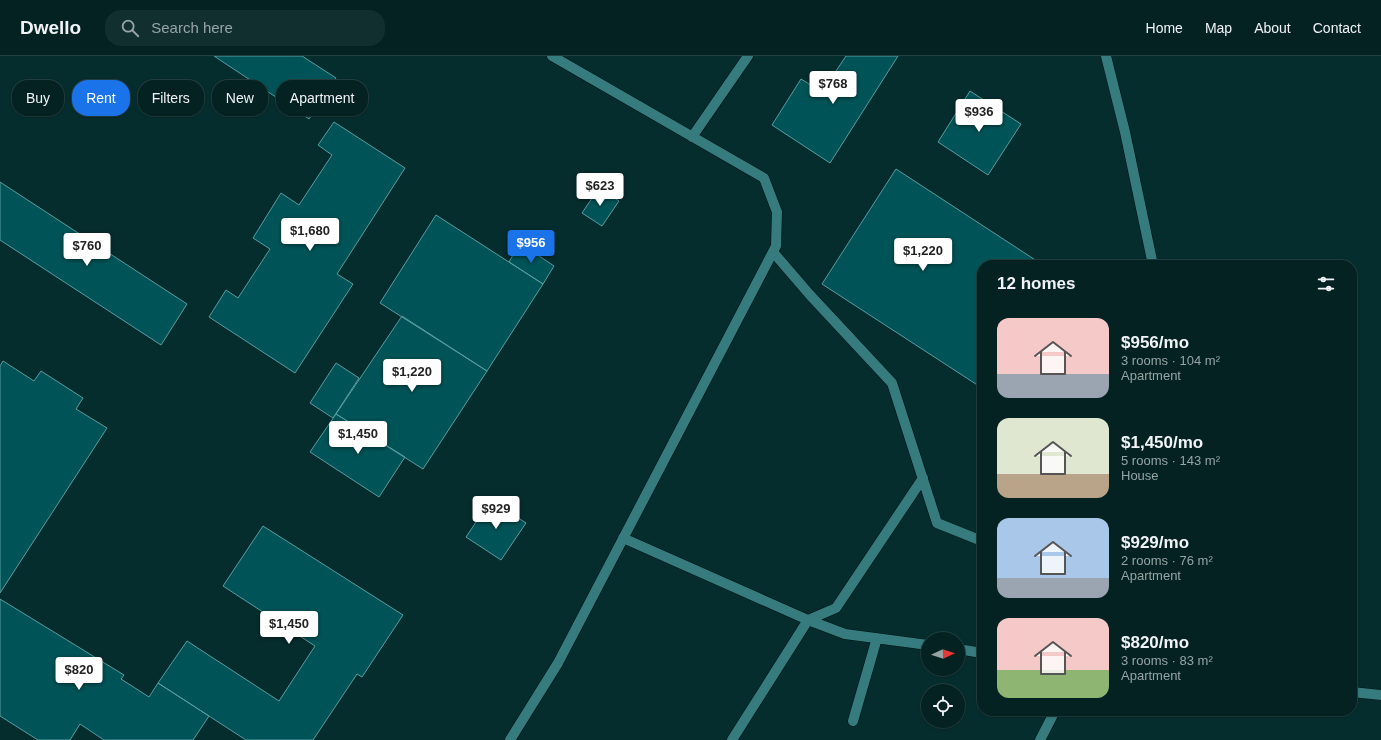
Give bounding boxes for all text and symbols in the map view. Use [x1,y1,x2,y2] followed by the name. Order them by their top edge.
[105,10,385,46] search box
[20,17,81,38] text: Dwello
[119,17,141,39] icon: search
[151,19,233,36] text: Search here
[1146,20,1183,36] text: Home
[1205,20,1232,36] text: Map
[1254,20,1291,36] text: About
[1313,20,1361,36] text: Contact
[809,71,857,105] pin: $768
[819,76,847,91] text: $768
[12,80,64,116] chip: Buy
[72,80,130,116] chip: Rent
[138,80,204,116] chip: Filters
[212,80,268,116] chip: New
[276,80,368,116] chip: Apartment
[955,99,1003,133] pin: $936
[965,104,993,119] text: $936
[576,173,624,207] pin: $623
[586,178,614,193] text: $623
[277,218,343,252] pin: $1,680
[290,223,330,238] text: $1,680
[507,230,555,264] pin: $956
[63,233,111,267] pin: $760
[517,235,545,250] text: $956
[73,238,101,253] text: $760
[890,238,956,272] pin: $1,220
[903,243,943,258] text: $1,220
[1315,273,1337,295] icon: filters
[997,274,1075,293] text: 12 homes
[1121,333,1189,352] text: $956/mo
[1029,334,1077,382] icon: home
[1121,353,1220,368] text: 3 rooms · 104 m²
[379,359,445,393] pin: $1,220
[392,364,432,379] text: $1,220
[1121,368,1181,383] text: Apartment
[325,421,391,455] pin: $1,450
[338,426,378,441] text: $1,450
[1121,433,1203,452] text: $1,450/mo
[1029,434,1077,482] icon: home
[1121,453,1220,468] text: 5 rooms · 143 m²
[1121,468,1159,483] text: House
[472,496,520,530] pin: $929
[482,501,510,516] text: $929
[1121,533,1189,552] text: $929/mo
[1029,534,1077,582] icon: home
[1121,553,1213,568] text: 2 rooms · 76 m²
[1121,568,1181,583] text: Apartment
[256,611,322,645] pin: $1,450
[269,616,309,631] text: $1,450
[921,632,965,676] north arrow
[921,632,965,728] map controls
[1121,633,1189,652] text: $820/mo
[1029,634,1077,682] icon: home
[1121,653,1213,668] text: 3 rooms · 83 m²
[55,657,103,691] pin: $820
[65,662,93,677] text: $820
[1121,668,1181,683] text: Apartment
[921,684,965,728] button: locate

